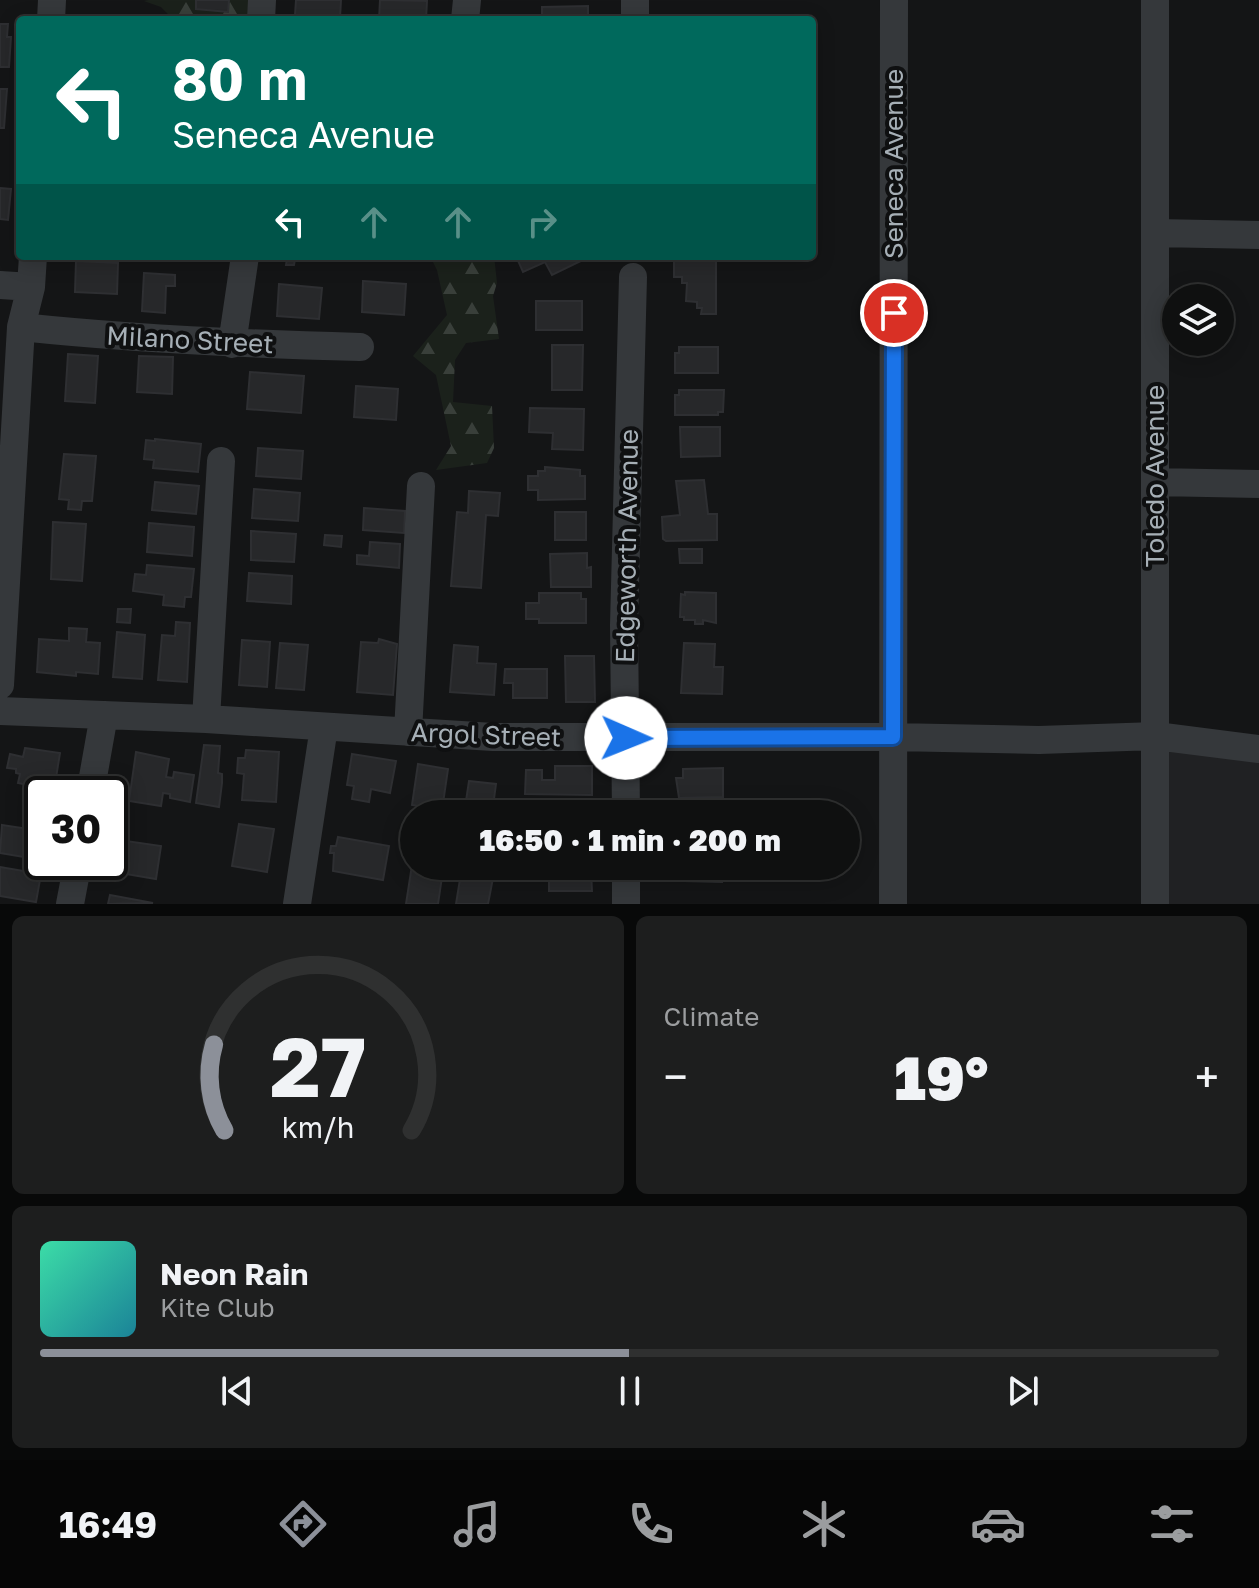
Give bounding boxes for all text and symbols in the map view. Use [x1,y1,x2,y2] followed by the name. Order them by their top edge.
[172,45,307,112] text: 80 m
[40,48,144,152] icon: left
[878,69,909,259] street label: Seneca Avenue
[172,113,435,156] text: Seneca Avenue
[268,200,312,244] icon: left
[352,200,396,244] icon: ahead
[436,200,480,244] icon: ahead
[520,200,564,244] icon: right
[860,279,928,347] pin
[1162,284,1234,356] map controls
[1162,284,1234,356] button: layers
[872,291,916,335] icon: arrive
[106,320,274,359] street label: Milano Street
[1139,385,1170,567] street label: Toledo Avenue
[609,429,644,663] street label: Edgeworth Avenue
[584,696,668,780] position arrow
[410,716,562,753] street label: Argol Street
[24,776,128,880] speed limit sign: 30
[479,822,781,858] text: 16:50 · 1 min · 200 m
[664,1001,759,1032] text: Climate
[270,1015,366,1115] text: 27
[894,1041,988,1113] text: 19°
[664,1050,688,1103] text: −
[1195,1050,1219,1103] text: +
[281,1110,354,1144] text: km/h
[160,1256,308,1292] text: Neon Rain
[160,1292,275,1323] text: Kite Club
[215,1369,259,1413] icon: previous
[608,1369,652,1413] icon: pause
[1001,1369,1045,1413] icon: next
[275,1496,331,1552] icon: directions
[449,1496,505,1552] icon: music
[623,1496,679,1552] icon: phone
[796,1496,852,1552] icon: climate
[970,1496,1026,1552] icon: car
[1144,1496,1200,1552] icon: filters
[59,1503,157,1546] text: 16:49

